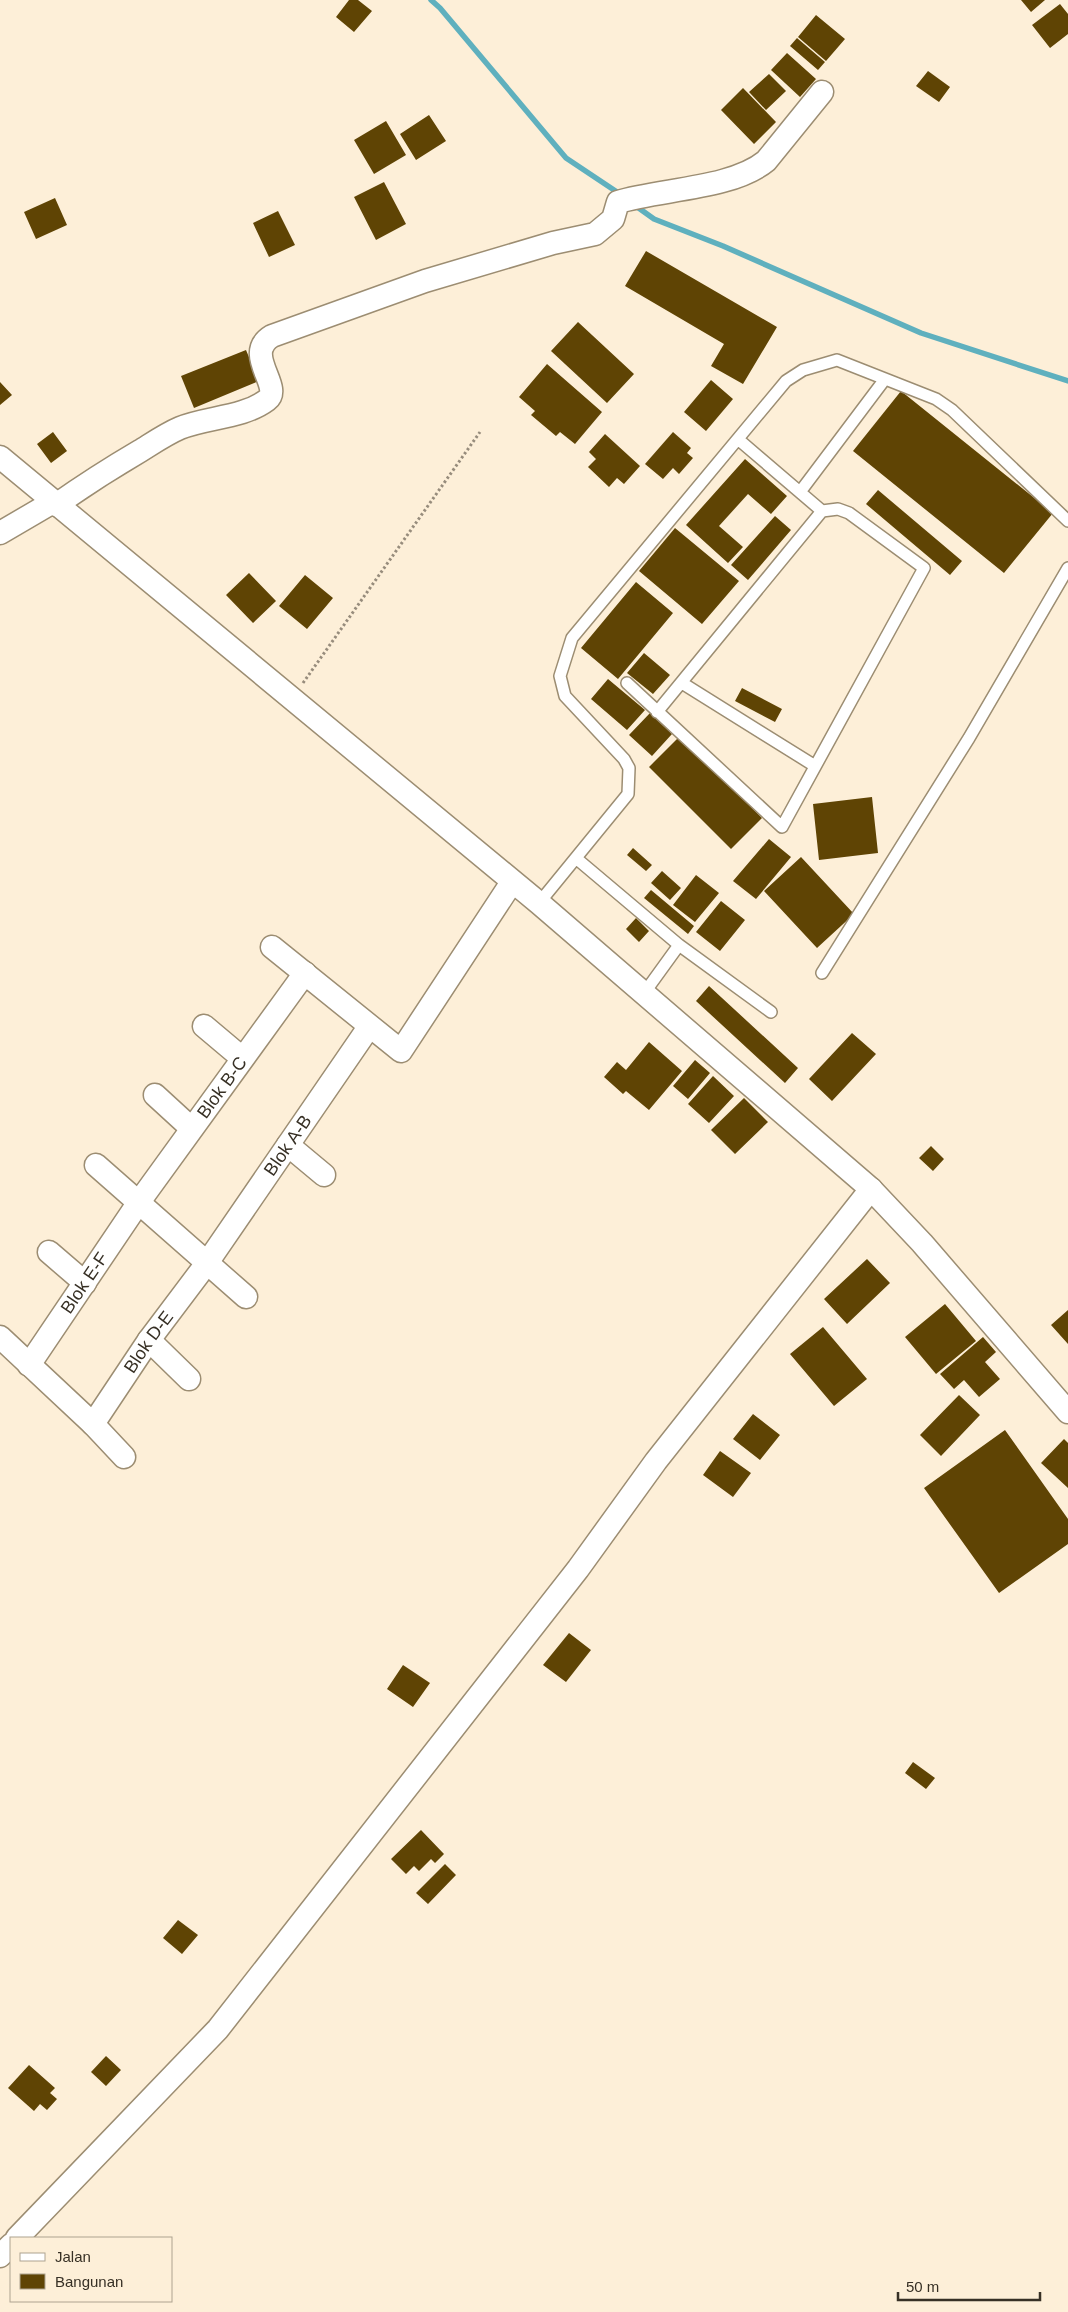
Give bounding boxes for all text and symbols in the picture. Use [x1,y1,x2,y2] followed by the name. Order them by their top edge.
[193,1053,251,1122] street label: Blok B-C
[260,1111,316,1180] street label: Blok A-B
[57,1249,112,1317] street label: Blok E-F
[120,1307,177,1377] street label: Blok D-E
[10,2237,172,2302] legend
[55,2248,91,2265] text: Jalan
[898,2270,1040,2302] scale bar
[55,2273,123,2290] text: Bangunan
[906,2278,939,2295] text: 50 m

